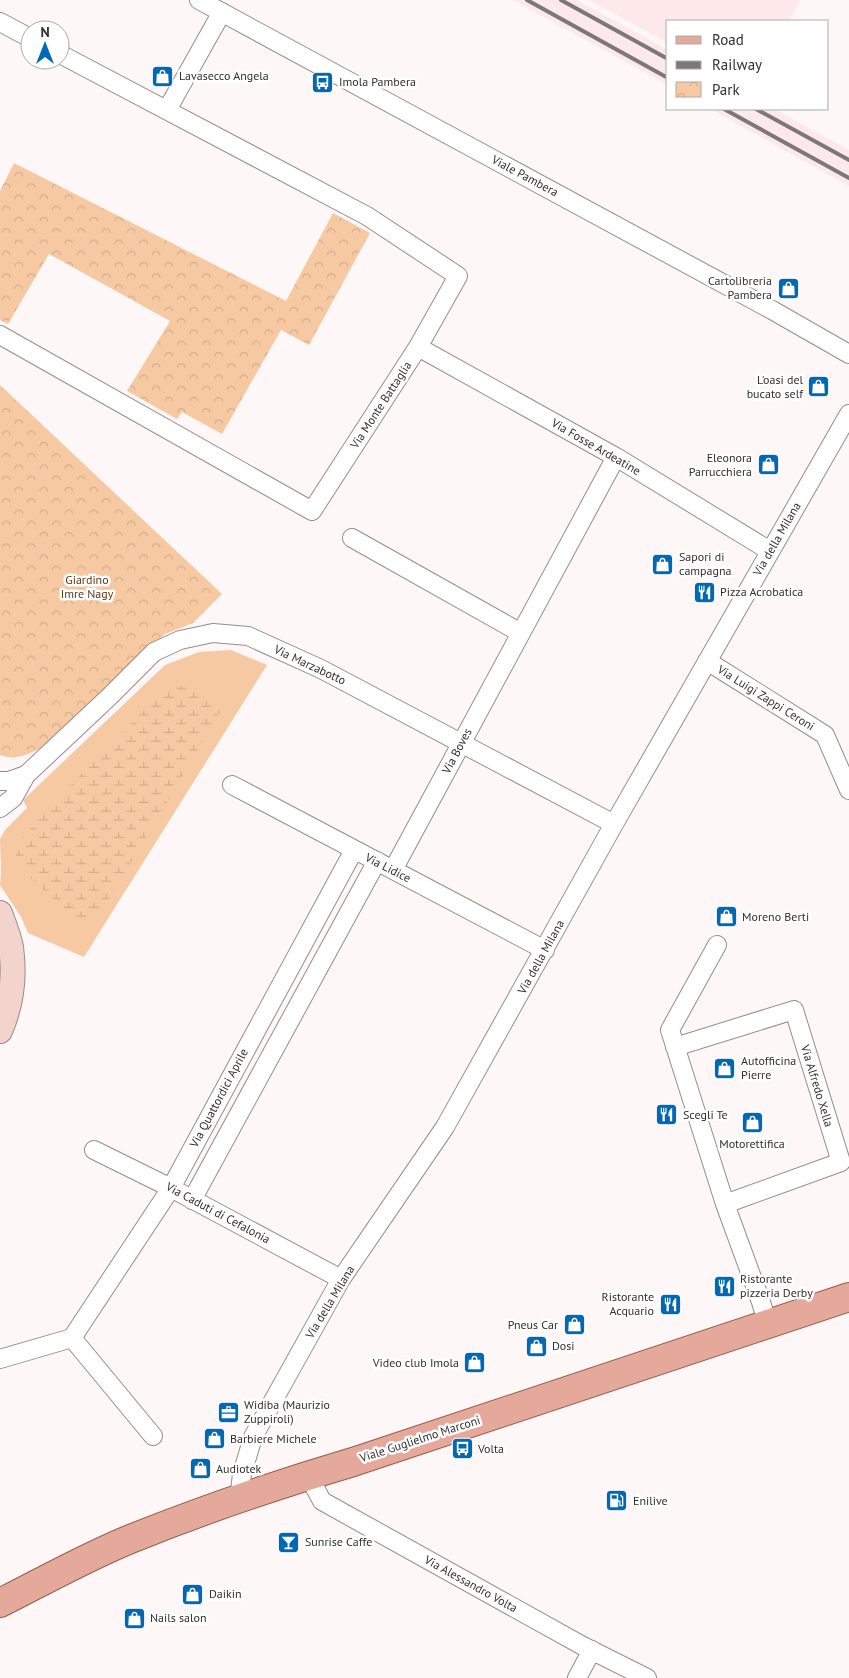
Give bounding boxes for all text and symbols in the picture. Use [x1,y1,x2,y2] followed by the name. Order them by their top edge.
[20,20,70,70] north arrow
[666,20,829,110] legend
[40,23,50,41] text: N
[712,30,744,49] text: Road
[712,55,762,74] text: Railway
[151,64,175,88] shop icon: Lavasecco Angela
[179,68,269,83] place label: Lavasecco Angela
[311,70,335,94] bus stop icon: Imola Pambera
[339,74,416,89] place label: Imola Pambera
[712,80,740,99] text: Park
[488,151,561,199] street label: Viale Pambera
[708,273,772,302] place label: Cartolibreria Pambera
[776,276,800,300] shop icon: Cartolibreria Pambera
[346,358,414,452] street label: Via Monte Battaglia
[747,372,804,401] place label: L'oasi del bucato self
[807,375,831,399] shop icon: L'oasi del bucato self
[548,414,643,478] street label: Via Fosse Ardeatine
[689,450,752,479] place label: Eleonora Parrucchiera
[756,453,780,477] shop icon: Eleonora Parrucchiera
[749,499,804,579] street label: Via della Milana
[679,549,732,578] place label: Sapori di campagna
[651,552,675,576] shop icon: Sapori di campagna
[61,572,114,601] park label: Giardino Imre Nagy
[692,580,716,604] restaurant icon: Pizza Acrobatica
[720,584,803,599] place label: Pizza Acrobatica
[271,641,348,688] street label: Via Marzabotto
[714,661,818,734] street label: Via Luigi Zappi Ceroni
[438,725,475,777] street label: Via Boves
[362,849,414,885] street label: Via Lidice
[714,905,738,929] shop icon: Moreno Berti
[742,909,809,924] place label: Moreno Berti
[513,917,567,997] street label: Via della Milana
[798,1042,837,1129] street label: Via Alfredo Xella
[186,1046,251,1151] street label: Via Quattordici Aprile
[741,1053,796,1082] place label: Autofficina Pierre
[713,1056,737,1080] shop icon: Autofficina Pierre
[655,1103,679,1127] restaurant icon: Scegli Te
[683,1107,728,1122] place label: Scegli Te
[740,1111,764,1135] shop icon: Motorettifica
[719,1136,785,1151] place label: Motorettifica
[163,1178,273,1246] street label: Via Caduti di Cefalonia
[301,1262,357,1342] street label: Via della Milana
[740,1271,813,1300] place label: Ristorante pizzeria Derby
[712,1274,736,1298] restaurant icon: Ristorante pizzeria Derby
[602,1289,654,1318] place label: Ristorante Acquario
[658,1292,682,1316] restaurant icon: Ristorante Acquario
[562,1313,586,1337] shop icon: Pneus Car
[508,1317,558,1332] place label: Pneus Car
[524,1334,548,1358] shop icon: Dosi
[552,1338,575,1353] place label: Dosi
[463,1351,487,1375] shop icon: Video club Imola
[372,1355,459,1370] place label: Video club Imola
[244,1397,330,1426] place label: Widiba (Maurizio Zuppiroli)
[216,1400,240,1424] office icon: Widiba (Maurizio Zuppiroli)
[357,1412,482,1465] street label: Viale Guglielmo Marconi
[202,1427,226,1451] shop icon: Barbiere Michele
[230,1431,317,1446] place label: Barbiere Michele
[450,1437,474,1461] bus stop icon: Volta
[477,1441,504,1456] place label: Volta
[188,1457,212,1481] shop icon: Audiotek
[216,1461,262,1476] place label: Audiotek
[605,1489,629,1513] fuel station icon: Enilive
[633,1493,668,1508] place label: Enilive
[277,1530,301,1554] bar icon: Sunrise Caffe
[305,1534,372,1549] place label: Sunrise Caffe
[421,1551,520,1615] street label: Via Alessandro Volta
[181,1582,205,1606] shop icon: Daikin
[209,1586,242,1601] place label: Daikin
[122,1606,146,1630] shop icon: Nails salon
[150,1610,207,1625] place label: Nails salon

